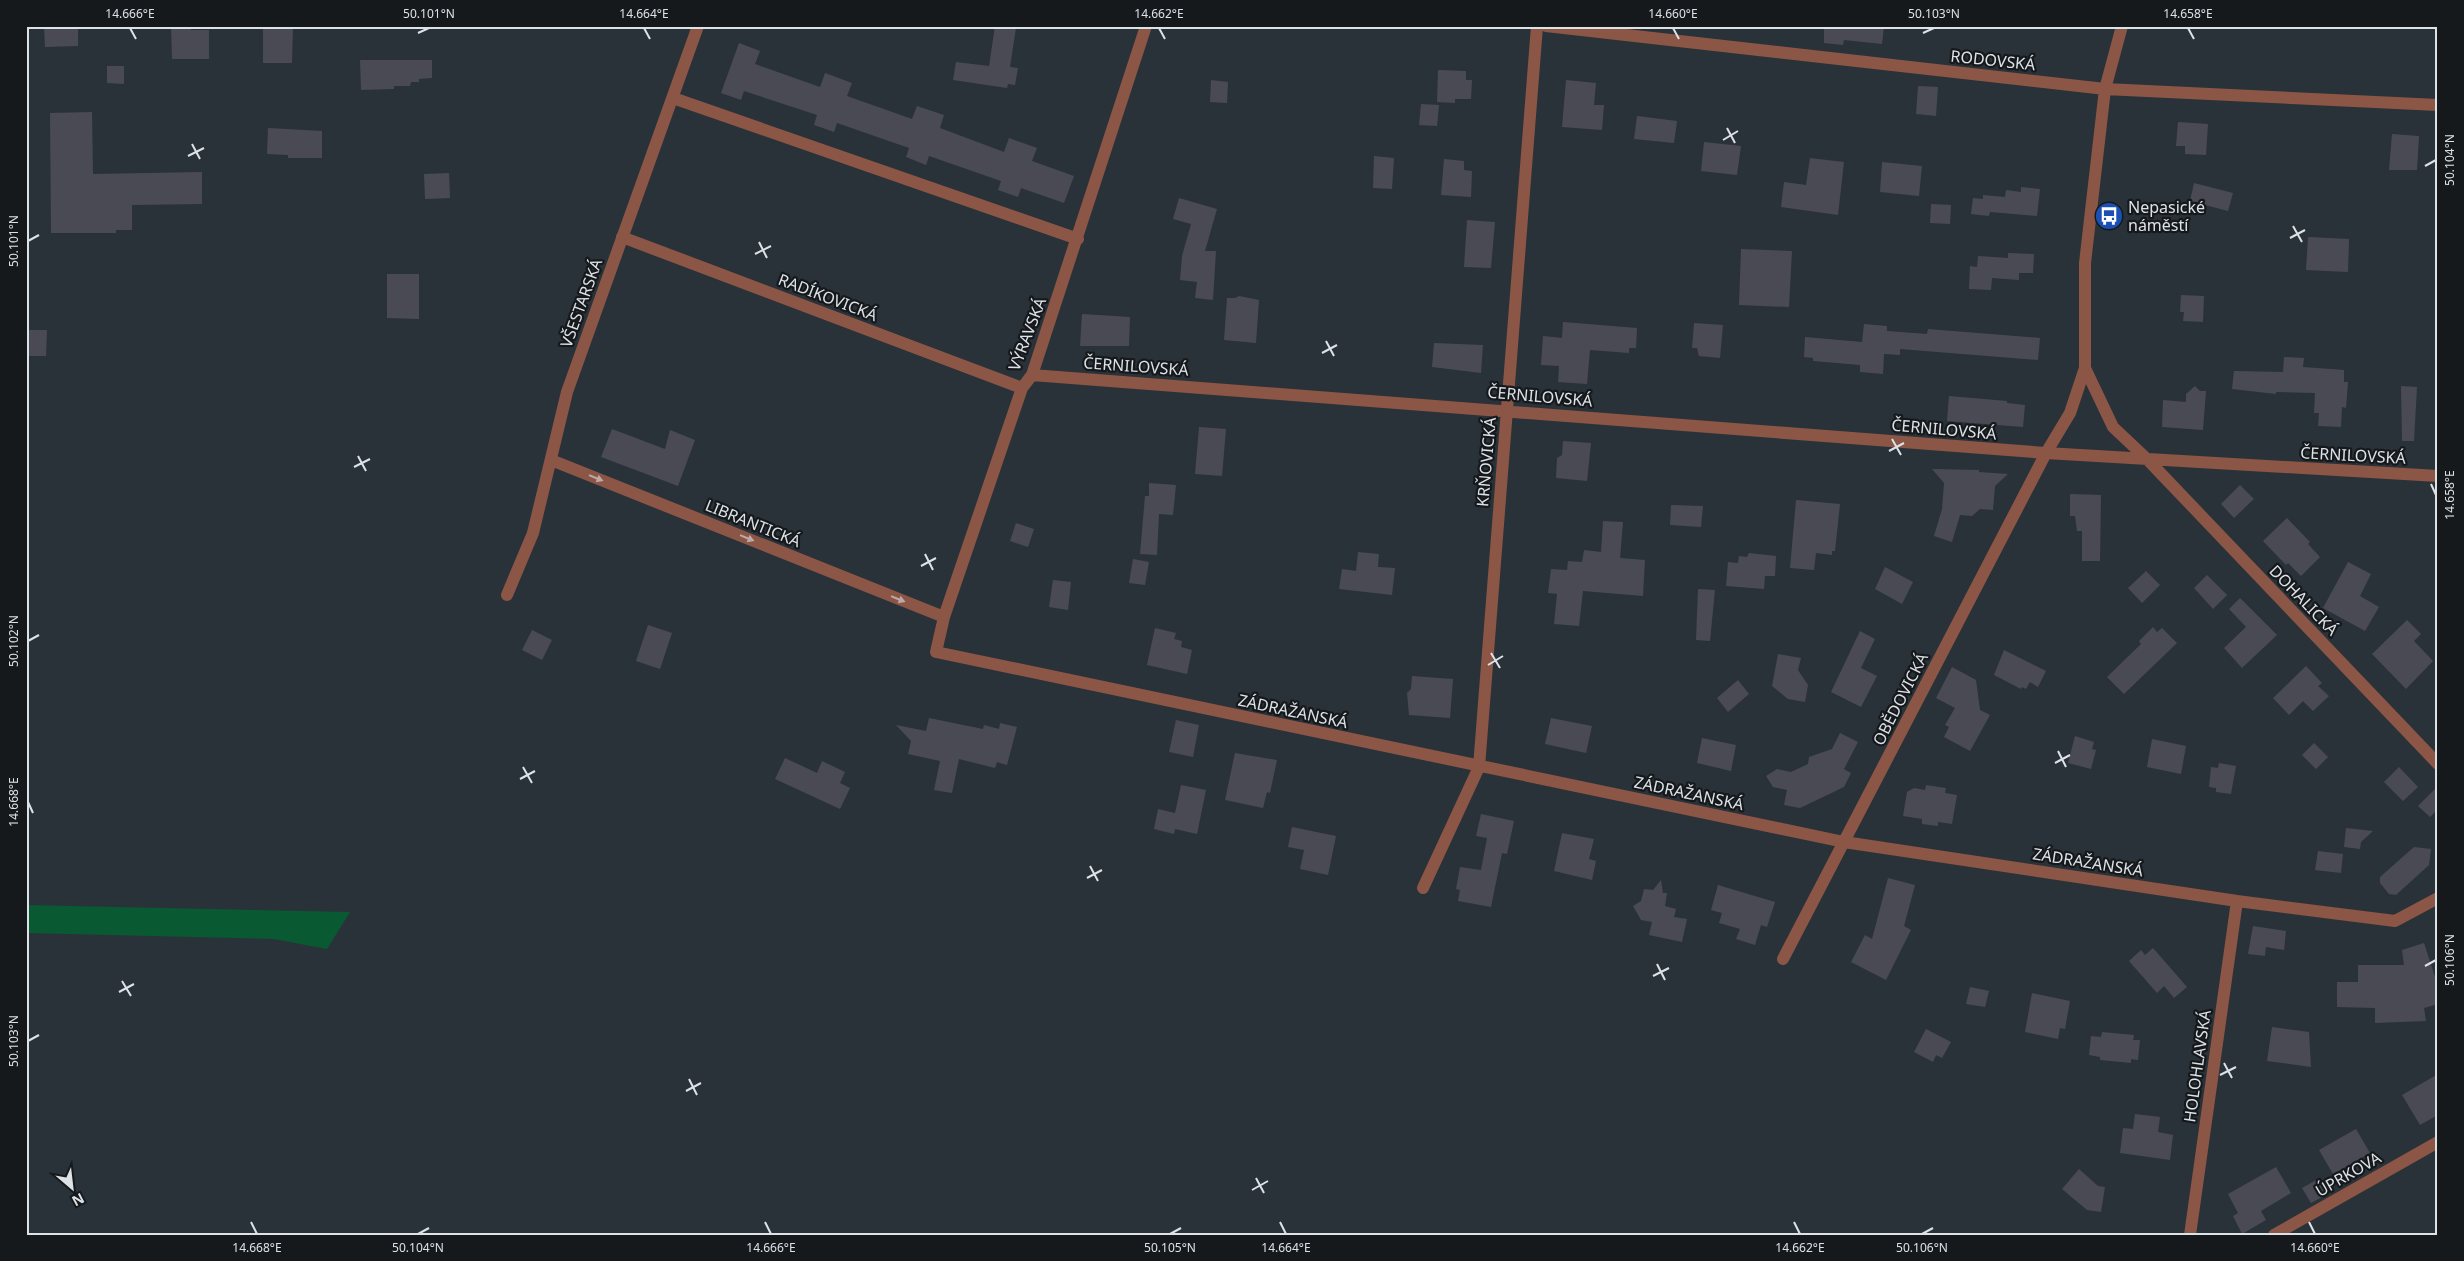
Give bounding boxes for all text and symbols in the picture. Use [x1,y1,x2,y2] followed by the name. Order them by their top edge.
[105,5,155,22] text: 14.666°E
[403,5,455,22] text: 50.101°N
[619,5,669,22] text: 14.664°E
[1134,5,1184,22] text: 14.662°E
[1648,5,1698,22] text: 14.660°E
[1908,5,1960,22] text: 50.103°N
[2163,5,2213,22] text: 14.658°E
[1950,45,2037,75] street label: RODOVSKÁ
[2441,134,2458,186] text: 50.104°N
[2128,196,2205,236] place label: Nepasické náměstí
[2094,201,2124,231] bus stop icon: Nepasické náměstí
[5,215,22,267] text: 50.101°N
[555,255,607,350] street label: VŠESTARSKÁ
[775,268,881,326] street label: RADÍKOVICKÁ
[1003,294,1051,374] street label: VÝRAVSKÁ
[1083,351,1190,381] street label: ČERNILOVSKÁ
[1487,380,1594,412] street label: ČERNILOVSKÁ
[1891,413,1998,445] street label: ČERNILOVSKÁ
[1471,416,1501,508] street label: KRŇOVICKÁ
[2300,441,2407,469] street label: ČERNILOVSKÁ
[2441,470,2458,520] text: 14.658°E
[589,475,603,483] one-way arrow
[702,494,805,552] street label: LIBRANTICKÁ
[740,535,754,543] one-way arrow
[2265,560,2344,641] street label: DOHALICKÁ
[891,595,905,603] one-way arrow
[5,615,22,667] text: 50.102°N
[1867,648,1933,749] street label: OBĚDOVICKÁ
[1236,689,1351,734] street label: ZÁDRAŽANSKÁ
[1632,771,1747,816] street label: ZÁDRAŽANSKÁ
[5,777,22,827] text: 14.668°E
[2031,842,2146,882] street label: ZÁDRAŽANSKÁ
[2441,934,2458,986] text: 50.106°N
[2178,1008,2216,1124] street label: HOLOHLAVSKÁ
[5,1015,22,1067] text: 50.103°N
[2311,1146,2386,1202] street label: ÚPRKOVA
[48,1164,98,1214] north arrow
[69,1189,88,1211] text: N
[232,1239,282,1256] text: 14.668°E
[392,1239,444,1256] text: 50.104°N
[746,1239,796,1256] text: 14.666°E
[1144,1239,1196,1256] text: 50.105°N
[1261,1239,1311,1256] text: 14.664°E
[1775,1239,1825,1256] text: 14.662°E
[1896,1239,1948,1256] text: 50.106°N
[2290,1239,2340,1256] text: 14.660°E

